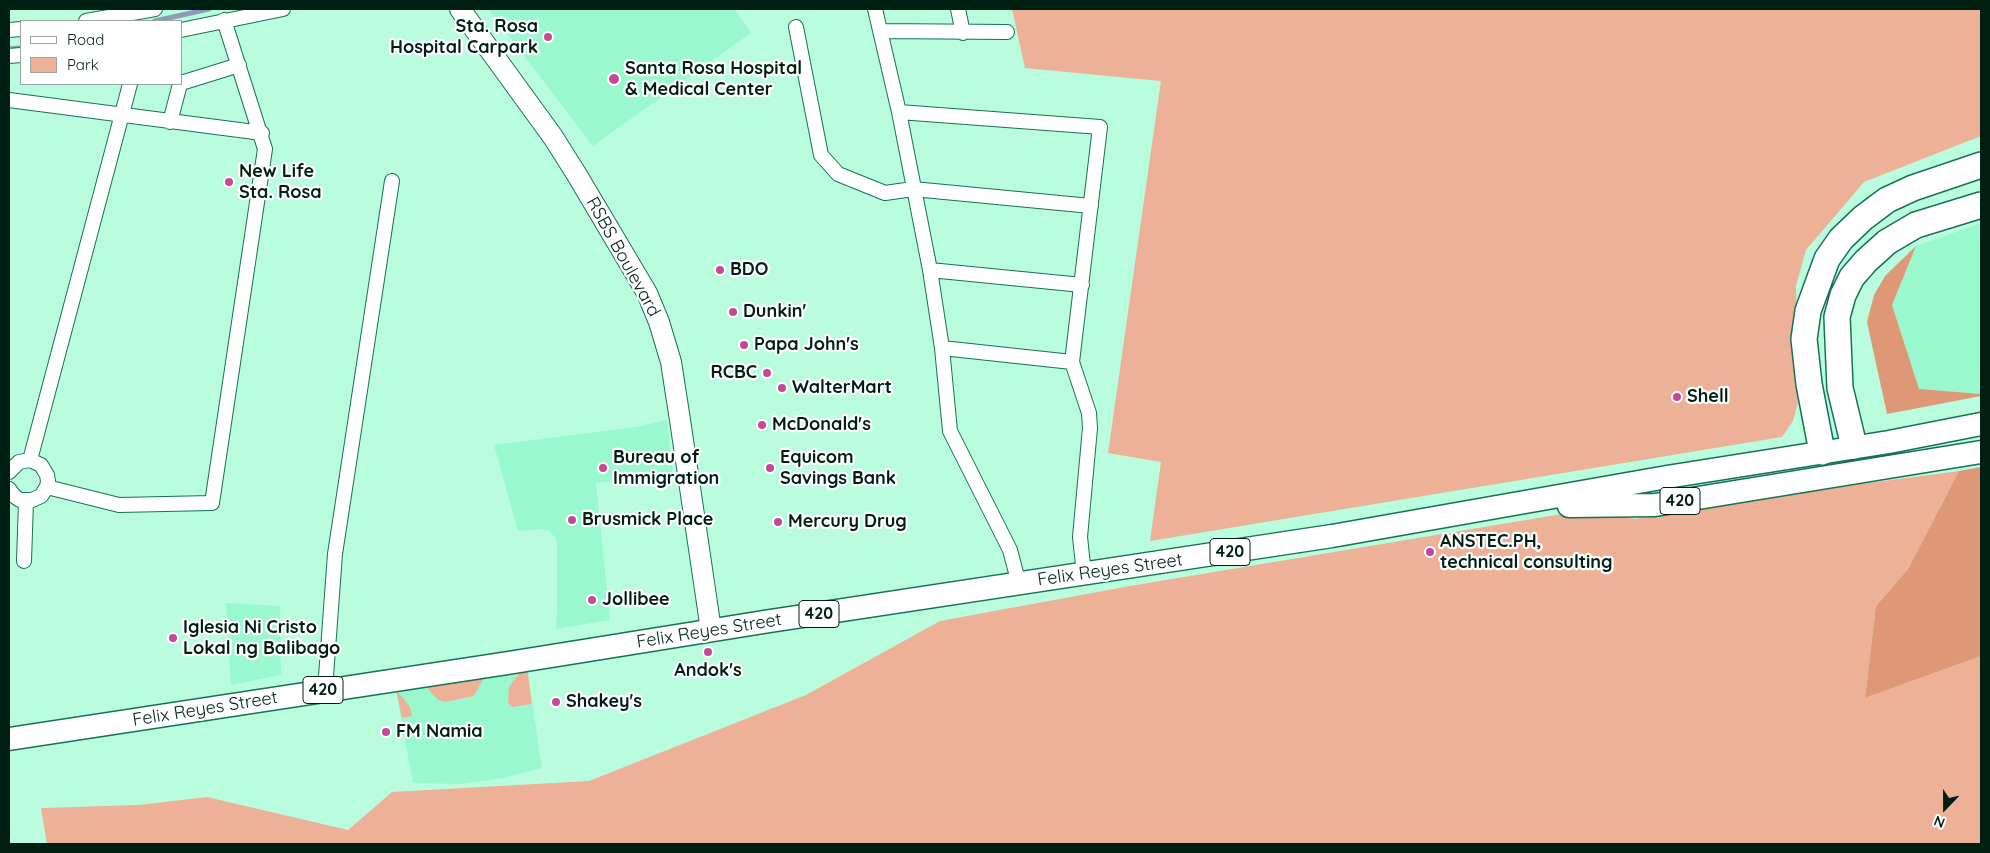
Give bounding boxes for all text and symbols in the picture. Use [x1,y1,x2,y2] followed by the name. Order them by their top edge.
[390,16,538,58] place label: Sta. Rosa Hospital Carpark
[20,20,182,85] legend
[67,30,104,49] text: Road
[542,31,554,43] marker: Sta. Rosa Hospital Carpark
[67,55,99,74] text: Park
[625,58,802,100] place label: Santa Rosa Hospital & Medical Center
[607,72,621,86] marker: Santa Rosa Hospital & Medical Center
[239,161,322,203] place label: New Life Sta. Rosa
[223,176,235,188] marker: New Life Sta. Rosa
[581,193,665,321] street label: RSBS Boulevard
[730,259,768,281] place label: BDO
[714,264,726,276] marker: BDO
[743,301,806,323] place label: Dunkin'
[727,306,739,318] marker: Dunkin'
[754,334,859,356] place label: Papa John's
[738,339,750,351] marker: Papa John's
[710,362,757,384] place label: RCBC
[761,367,773,379] marker: RCBC
[792,377,892,399] place label: WalterMart
[776,382,788,394] marker: WalterMart
[1687,386,1729,408] place label: Shell
[1671,391,1683,403] marker: Shell
[772,414,871,436] place label: McDonald's
[756,419,768,431] marker: McDonald's
[613,447,719,489] place label: Bureau of Immigration
[780,447,896,489] place label: Equicom Savings Bank
[597,462,609,474] marker: Bureau of Immigration
[764,462,776,474] marker: Equicom Savings Bank
[1660,488,1700,514] road number: 420
[582,509,713,531] place label: Brusmick Place
[788,511,907,533] place label: Mercury Drug
[566,514,578,526] marker: Brusmick Place
[772,516,784,528] marker: Mercury Drug
[1440,531,1613,574] place label: ANSTEC.PH, technical consulting
[1210,538,1250,566] road number: 420
[1424,546,1436,558] marker: ANSTEC.PH, technical consulting
[1036,549,1184,591] street label: Felix Reyes Street
[602,589,670,611] place label: Jollibee
[586,594,598,606] marker: Jollibee
[799,600,839,628] road number: 420
[635,609,783,653] street label: Felix Reyes Street
[183,617,340,660] place label: Iglesia Ni Cristo Lokal ng Balibago
[167,632,179,644] marker: Iglesia Ni Cristo Lokal ng Balibago
[702,646,714,658] marker: Andok's
[674,660,742,682] place label: Andok's
[303,676,343,704] road number: 420
[131,687,279,731] street label: Felix Reyes Street
[566,691,642,713] place label: Shakey's
[550,696,562,708] marker: Shakey's
[396,721,483,743] place label: FM Namia
[380,726,392,738] marker: FM Namia
[1920,783,1970,833] north arrow
[1931,812,1948,832] text: N

